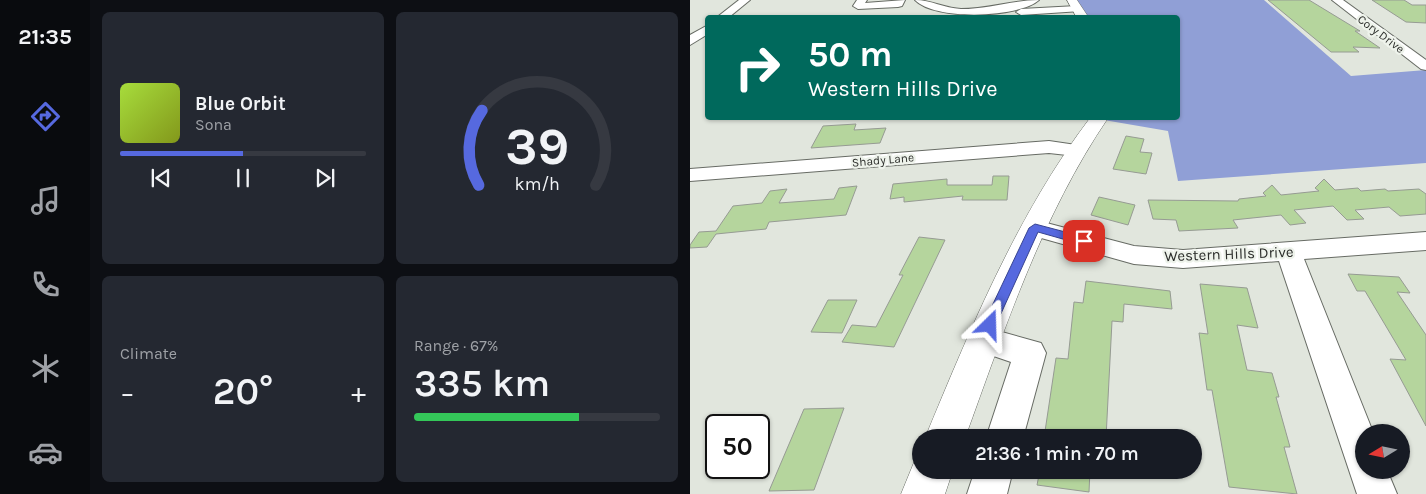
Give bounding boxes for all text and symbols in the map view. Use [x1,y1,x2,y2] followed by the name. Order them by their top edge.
[1355,12,1407,56] street label: Cory Drive
[18,24,72,50] text: 21:35
[808,34,893,75] text: 50 m
[725,35,790,100] icon: right
[808,76,998,102] text: Western Hills Drive
[195,93,286,115] text: Blue Orbit
[28,99,63,134] icon: directions
[195,115,232,134] text: Sona
[505,116,569,177] text: 39
[851,150,915,170] street label: Shady Lane
[147,164,175,192] icon: previous
[229,164,257,192] icon: pause
[311,164,339,192] icon: next
[514,174,560,195] text: km/h
[28,183,63,218] icon: music
[1063,220,1105,262] pin
[1070,227,1098,255] icon: arrive
[1164,243,1294,265] street label: Western Hills Drive
[28,267,63,302] icon: phone
[963,298,1015,350] position arrow
[414,336,498,355] text: Range · 67%
[120,344,177,363] text: Climate
[28,351,63,386] icon: climate
[414,361,550,406] text: 335 km
[213,369,273,414] text: 20°
[120,376,135,409] text: −
[351,376,366,409] text: +
[705,414,770,479] speed limit sign: 50
[1355,424,1410,479] north arrow
[1355,424,1410,479] map controls
[28,435,63,470] icon: car
[975,443,1139,465] text: 21:36 · 1 min · 70 m

